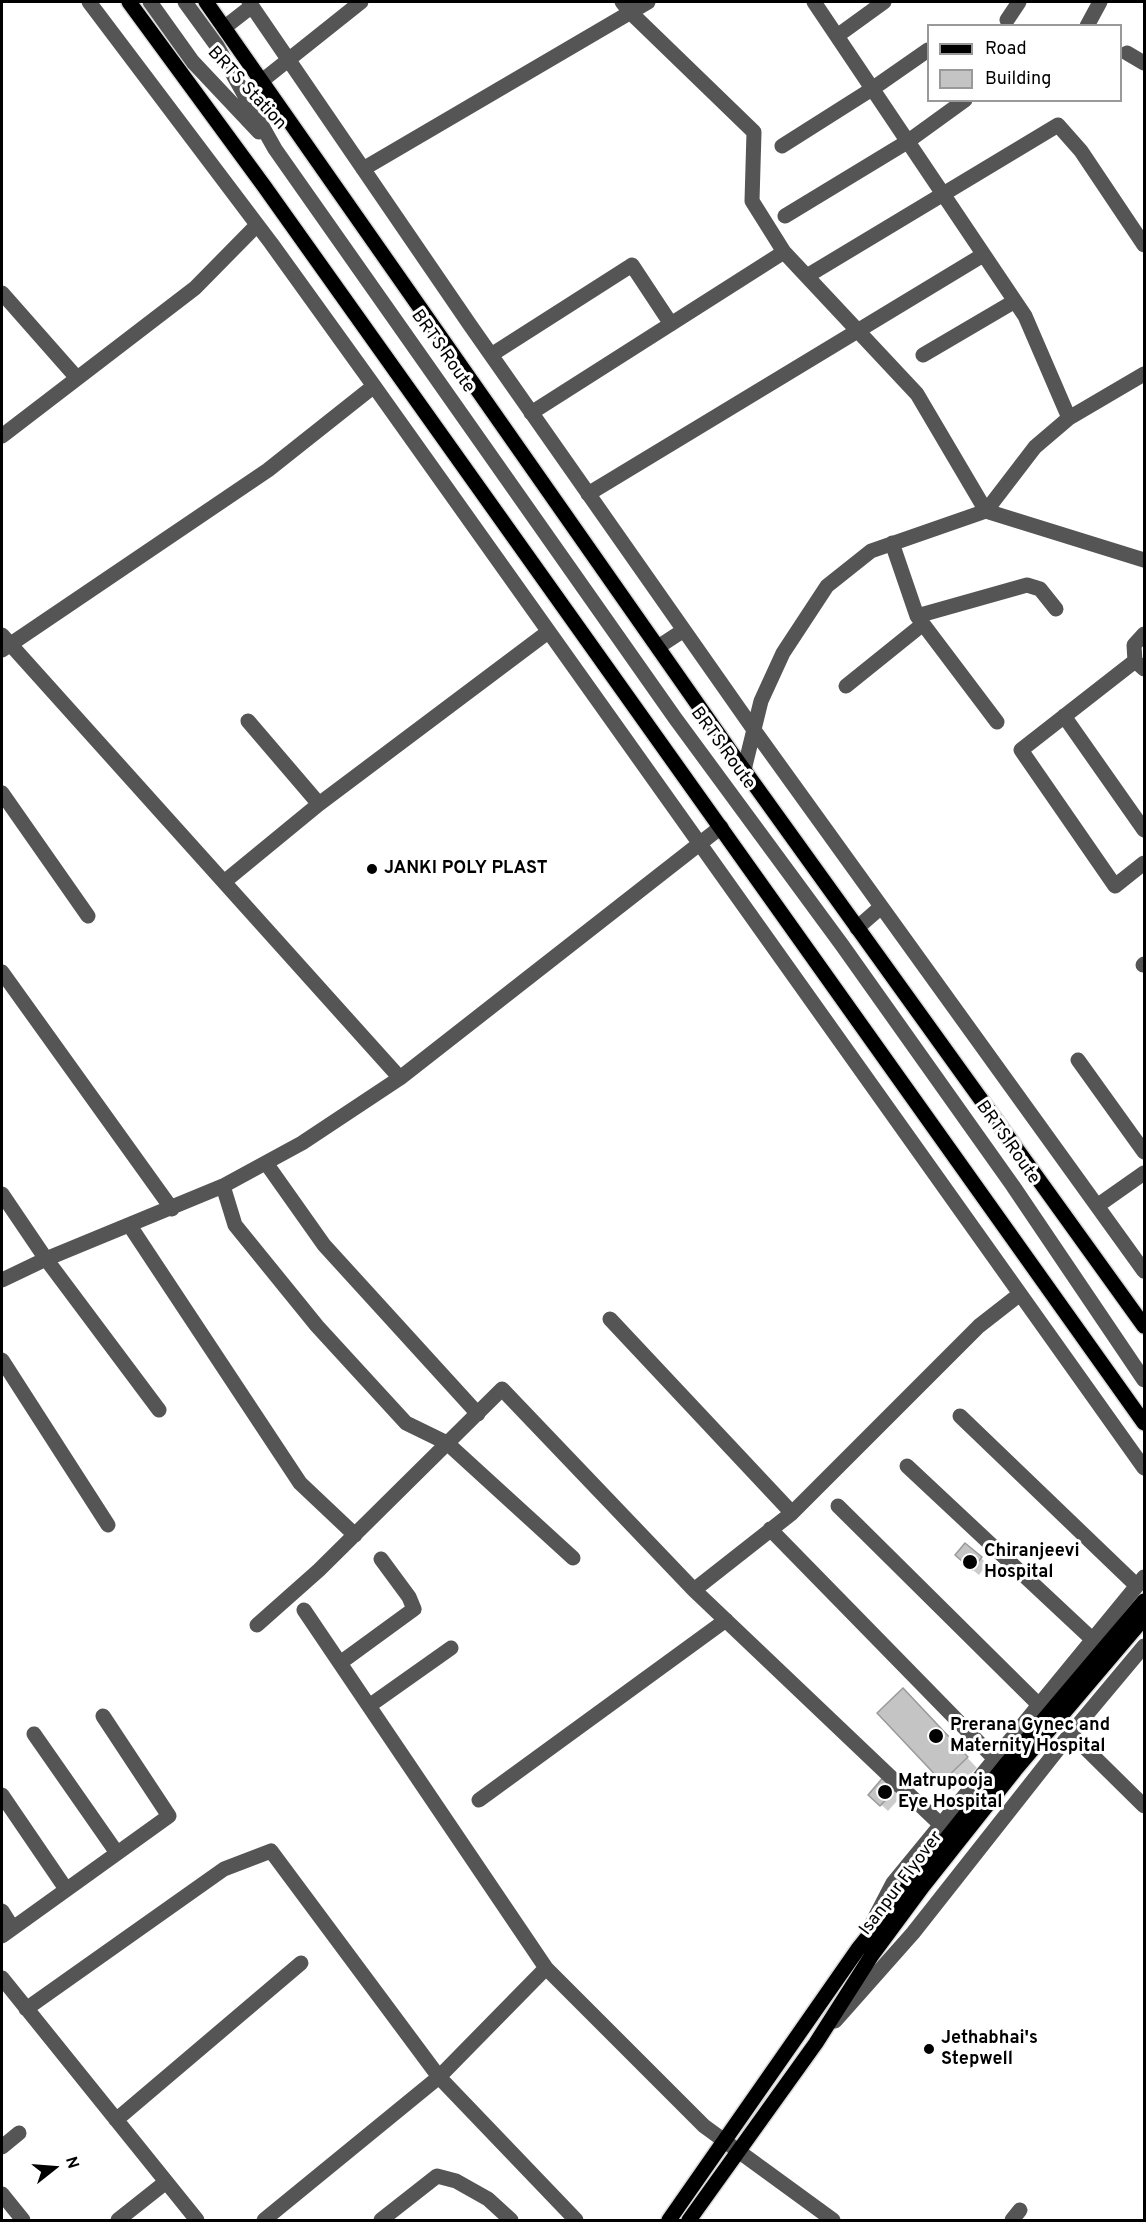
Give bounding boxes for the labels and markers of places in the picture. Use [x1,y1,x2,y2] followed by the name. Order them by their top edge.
[384,858,548,880] place label: JANKI POLY PLAST
[365,862,379,876] marker: JANKI POLY PLAST
[984,1541,1080,1584] place label: Chiranjeevi Hospital
[961,1553,979,1571] marker: Chiranjeevi Hospital
[950,1715,1110,1758] place label: Prerana Gynec and Maternity Hospital
[927,1727,945,1745] marker: Prerana Gynec and Maternity Hospital
[898,1771,1002,1814] place label: Matrupooja Eye Hospital
[876,1783,894,1801] marker: Matrupooja Eye Hospital
[941,2028,1038,2070] place label: Jethabhai's Stepwell
[922,2042,936,2056] marker: Jethabhai's Stepwell

